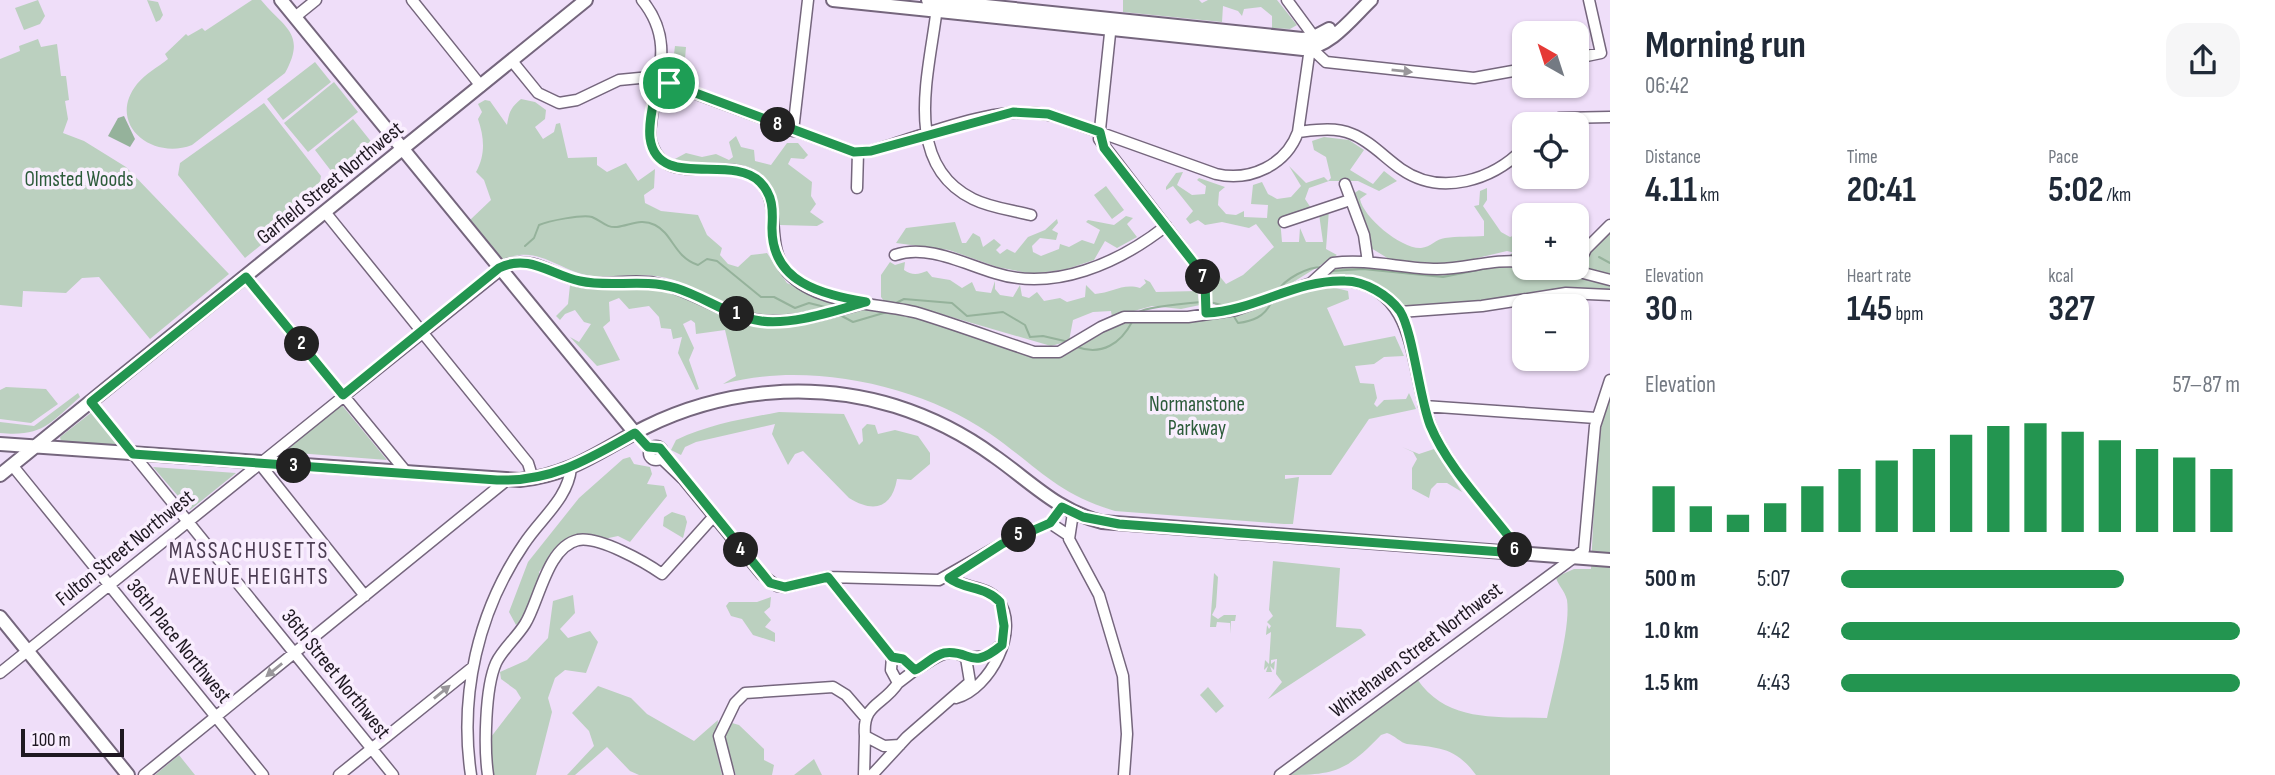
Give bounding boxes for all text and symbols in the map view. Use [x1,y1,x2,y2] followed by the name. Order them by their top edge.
[1512,21,1589,98] north arrow
[1512,21,1589,371] map controls
[1645,23,1806,68] text: Morning run
[2166,23,2240,97] button: share
[639,53,699,113] pin
[650,64,688,102] icon: arrive
[1391,65,1413,76] one-way arrow
[1645,72,1689,100] text: 06:42
[760,108,796,142] pin: 8
[1512,112,1589,189] button: locate
[773,113,782,136] text: 8
[252,116,408,250] street label: Garfield Street Northwest
[1645,146,1701,169] text: Distance
[1847,146,1878,169] text: Time
[2048,146,2079,169] text: Pace
[24,167,134,192] park label: Olmsted Woods
[1645,169,1697,212] text: 4.11
[1847,169,1916,212] text: 20:41
[2048,169,2104,212] text: 5:02
[1697,184,1719,207] text: km
[2104,184,2131,207] text: /km
[1512,203,1589,280] button: +
[1186,260,1220,294] pin: 7
[1198,265,1207,288] text: 7
[1645,265,1704,288] text: Elevation
[1847,265,1912,288] text: Heart rate
[2048,265,2073,288] text: kcal
[1645,288,1677,331] text: 30
[1847,288,1892,331] text: 145
[2048,288,2095,331] text: 327
[1512,294,1589,371] button: −
[720,296,754,332] pin: 1
[733,302,740,325] text: 1
[1677,303,1693,326] text: m
[1892,303,1923,326] text: bpm
[284,326,320,362] pin: 2
[297,332,306,355] text: 2
[1645,371,1716,399] text: Elevation
[2172,371,2240,399] text: 57–87 m
[1149,392,1245,441] park label: Normanstone Parkway
[276,448,312,484] pin: 3
[289,454,298,477] text: 3
[51,485,199,611] street label: Fulton Street Northwest
[1002,518,1036,552] pin: 5
[1014,523,1023,546] text: 5
[724,532,758,568] pin: 4
[1498,532,1532,568] pin: 6
[167,537,330,591] district label: MASSACHUSETTS AVENUE HEIGHTS
[736,538,745,561] text: 4
[1510,538,1519,561] text: 6
[1645,565,1696,593] text: 500 m
[1757,565,1790,593] text: 5:07
[121,574,237,708] street label: 36th Place Northwest
[1325,577,1507,723] street label: Whitehaven Street Northwest
[276,604,396,744] street label: 36th Street Northwest
[1645,617,1699,645] text: 1.0 km
[1757,617,1790,645] text: 4:42
[265,662,283,677] one-way arrow
[1645,669,1698,697] text: 1.5 km
[1757,669,1790,697] text: 4:43
[432,685,450,700] one-way arrow
[21,726,124,758] scale bar
[32,729,71,752] text: 100 m

